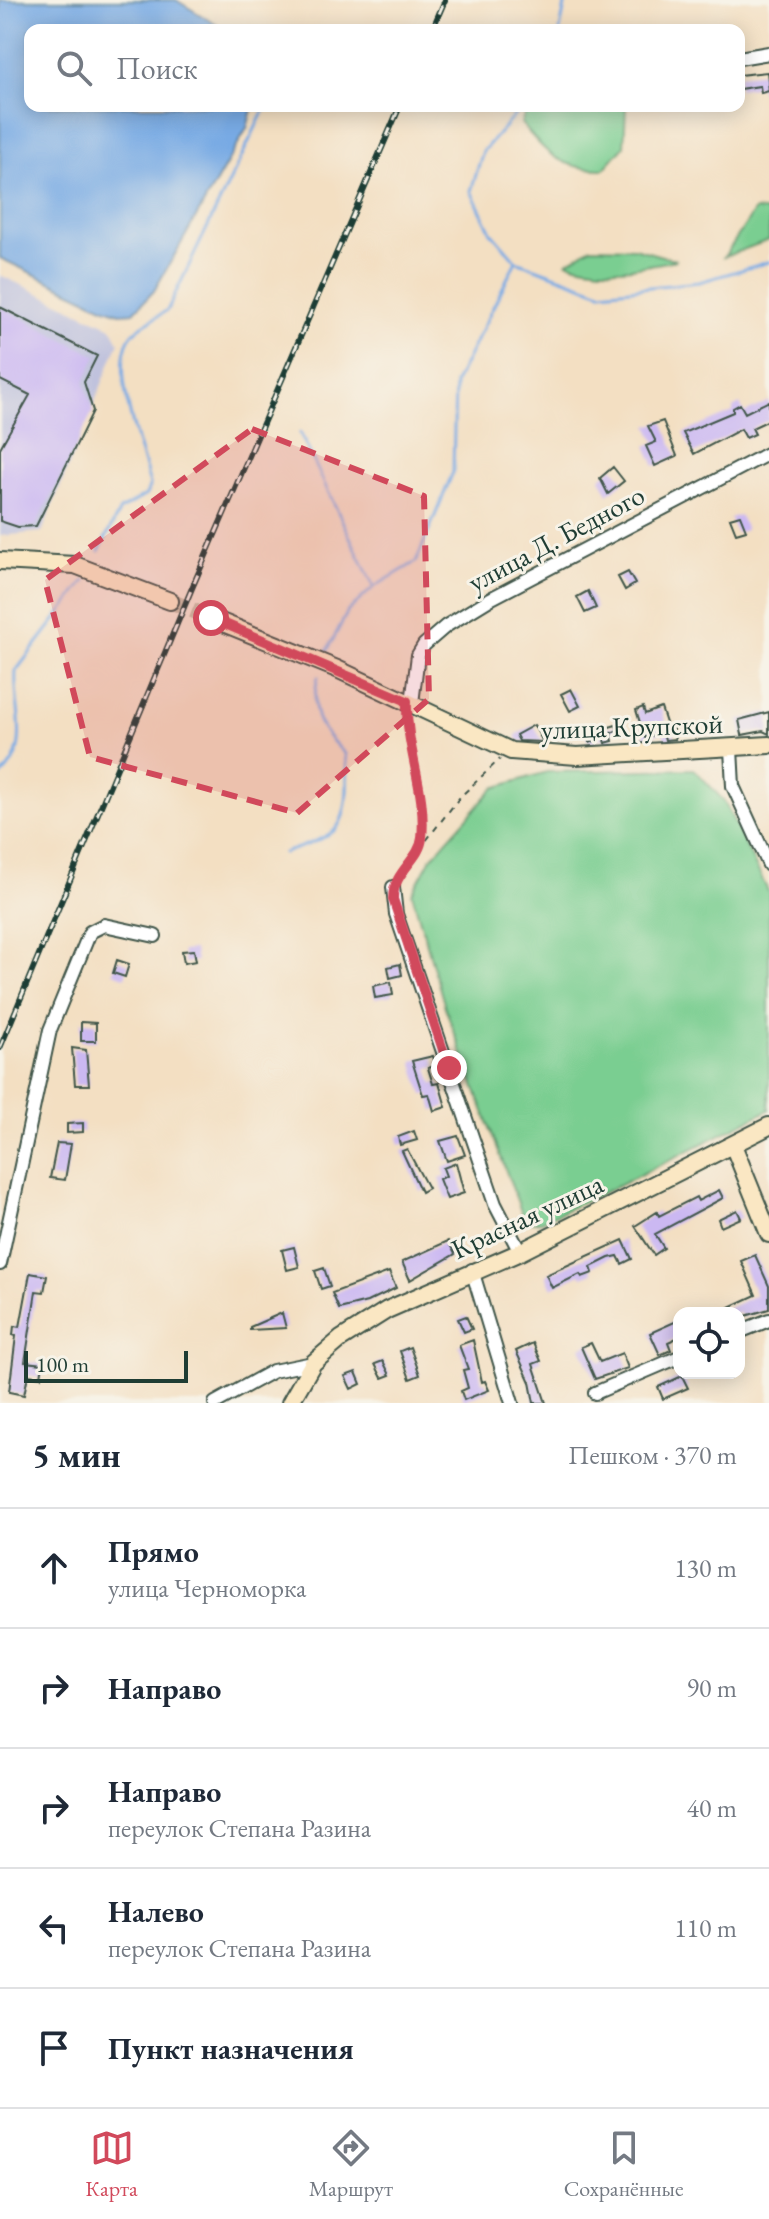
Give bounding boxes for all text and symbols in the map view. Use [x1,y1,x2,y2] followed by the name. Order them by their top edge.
[24,24,745,112] search box
[52,46,96,90] icon: search
[116,49,198,88] text: Поиск
[461,476,651,600] street label: улица Д. Бедного
[193,600,229,636] route start
[540,705,724,747] street label: улица Крупской
[431,1050,467,1086] route end
[445,1165,610,1267] street label: Красная улица
[673,1307,745,1379] map controls
[673,1307,745,1379] button: locate
[24,1347,188,1383] scale bar
[36,1350,89,1379] text: 100 m
[32,1433,121,1477] text: 5 мин
[568,1438,737,1472] text: Пешком · 370 m
[108,1532,199,1571] text: Прямо
[32,1546,76,1590] icon: ahead
[674,1551,737,1585] text: 130 m
[108,1571,306,1605] text: улица Черноморка
[32,1666,76,1710] icon: right
[108,1669,221,1708] text: Направо
[687,1671,737,1705] text: 90 m
[108,1772,221,1811] text: Направо
[32,1786,76,1830] icon: right
[687,1791,737,1825] text: 40 m
[108,1811,371,1845] text: переулок Степана Разина
[108,1892,204,1931] text: Налево
[32,1906,76,1950] icon: left
[674,1911,737,1945] text: 110 m
[108,1931,371,1965] text: переулок Степана Разина
[32,2026,76,2070] icon: arrive
[108,2029,354,2068] text: Пункт назначения
[85,2126,138,2203] tab: Карта
[309,2126,393,2203] tab: Маршрут
[564,2126,684,2203] tab: Сохранённые

